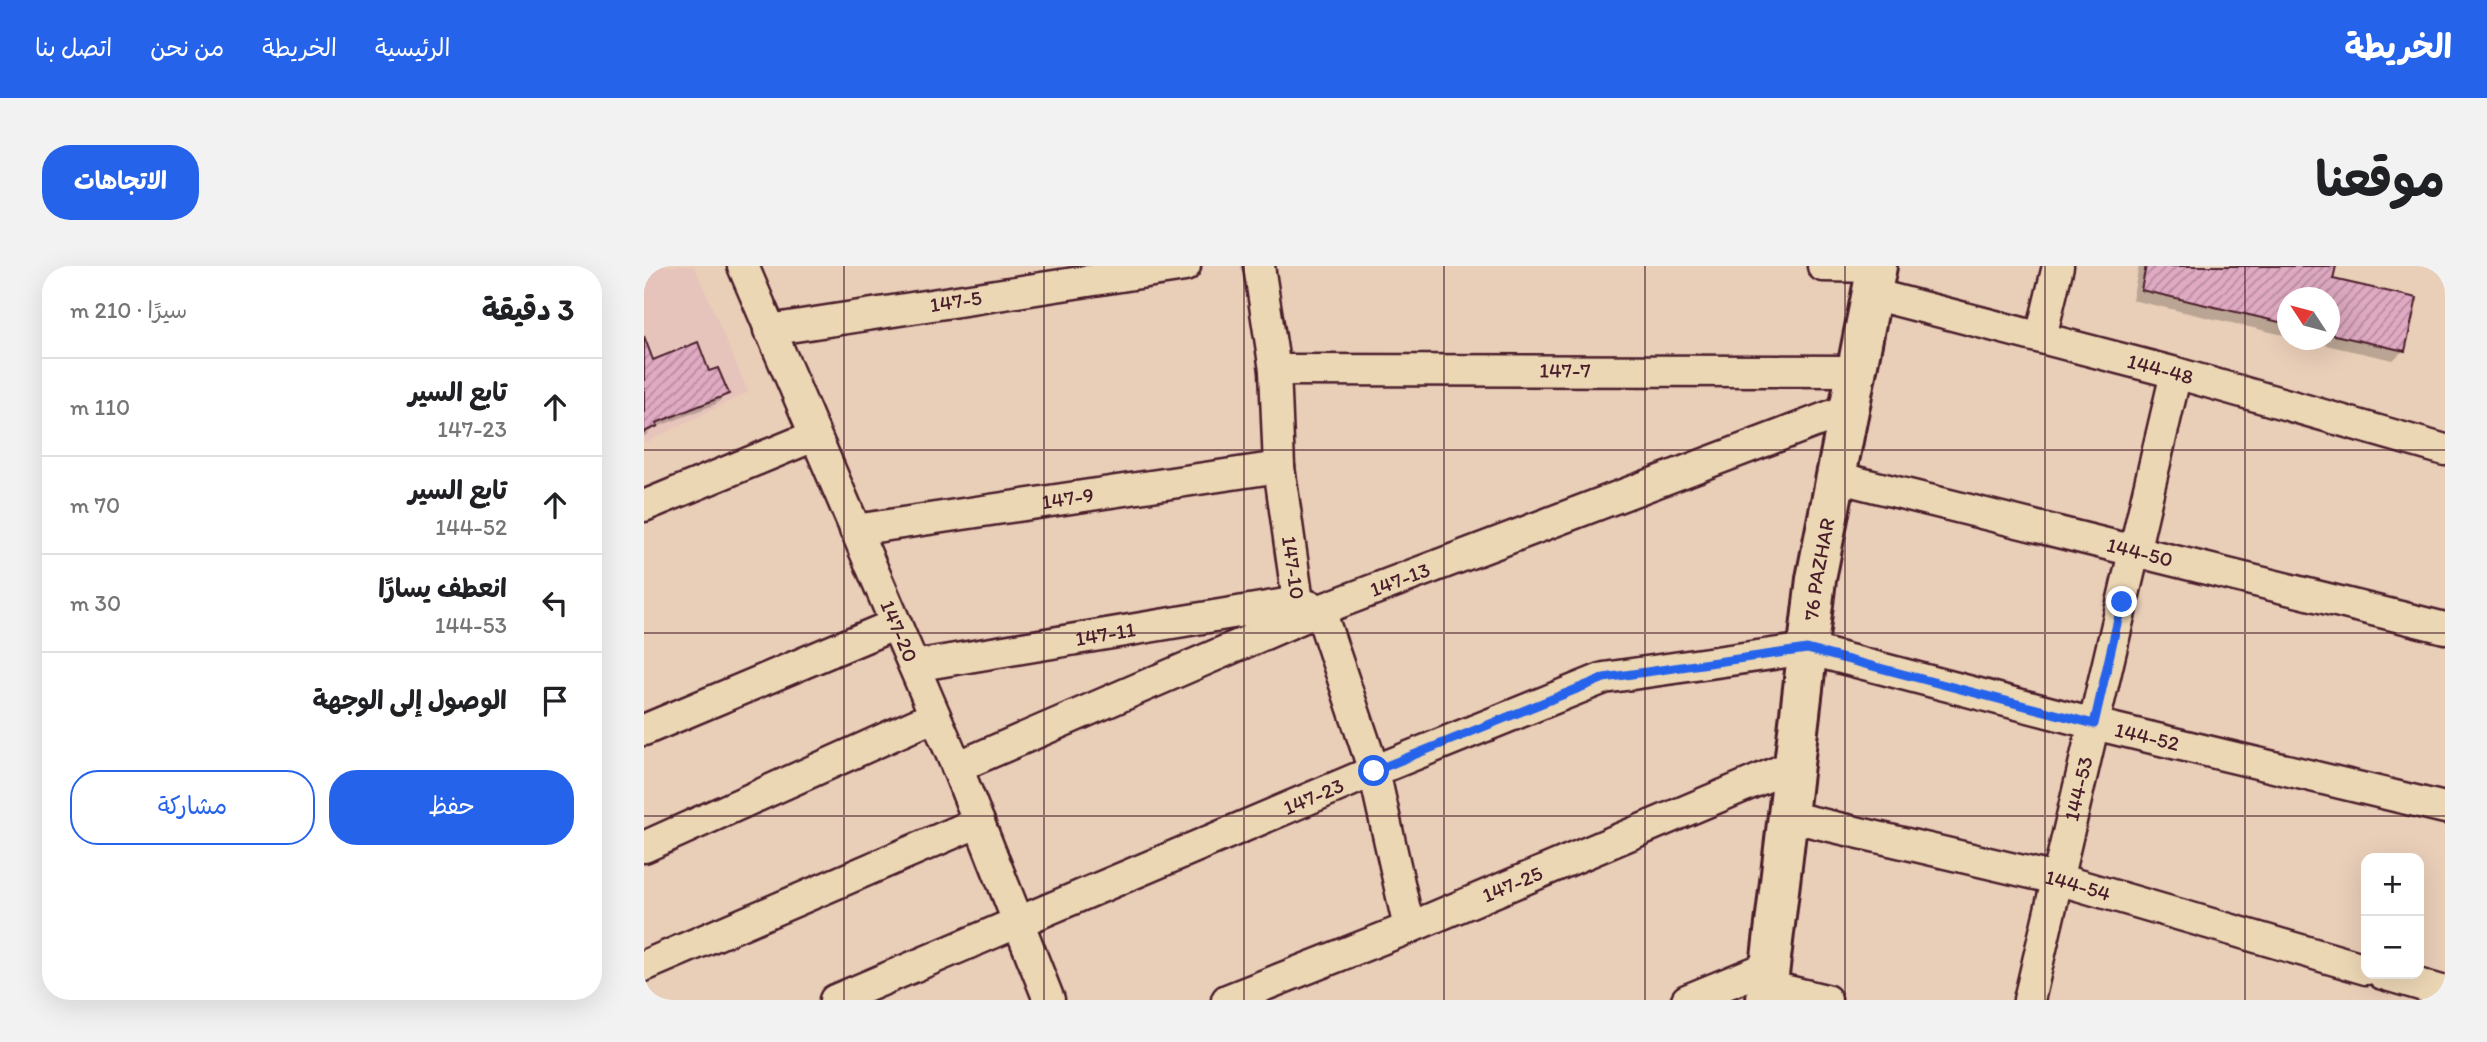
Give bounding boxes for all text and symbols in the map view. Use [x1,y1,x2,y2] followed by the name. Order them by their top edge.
[2345,27,2452,66] text: الخريطة
[35,33,112,62] text: اتصل بنا
[150,33,224,62] text: من نحن
[262,33,337,62] text: الخريطة
[375,33,450,62] text: الرئيسية
[42,145,199,220] button: الاتجاهات
[2315,149,2445,208] text: موقعنا
[928,284,983,317] street label: 147-5
[2277,287,2340,350] north arrow
[482,291,574,328] text: 3 دقيقة
[70,296,187,324] text: سيرًا · 210 m
[2125,348,2197,389] street label: 144-48
[1539,357,1591,383] street label: 147-7
[409,376,507,408] text: تابع السير
[536,388,574,426] icon: ahead
[70,393,130,421] text: 110 m
[437,415,507,443] text: 147-23
[409,474,507,506] text: تابع السير
[1040,482,1095,514] street label: 147-9
[536,486,574,524] icon: ahead
[70,491,120,519] text: 70 m
[435,513,507,541] text: 144-52
[1798,516,1840,622] street label: 76 PAZHAR
[2104,532,2176,572] street label: 144-50
[1277,534,1310,601] street label: 147-10
[1366,556,1433,602] street label: 147-13
[378,572,507,604] text: انعطف يسارًا
[536,584,574,622] icon: left
[2106,586,2137,617] route end
[70,589,121,617] text: 30 m
[875,596,924,666] street label: 147-20
[435,611,507,639] text: 144-53
[1073,616,1138,651] street label: 147-11
[536,682,574,720] icon: arrive
[313,684,507,716] text: الوصول إلى الوجهة
[2112,716,2182,756] street label: 144-52
[2058,754,2098,824] street label: 144-53
[1358,755,1389,786] route start
[70,770,315,845] button: مشاركة
[329,770,574,845] button: حفظ
[1279,772,1348,820] street label: 147-23
[2361,853,2424,979] map controls
[2361,853,2424,916] button: +
[1478,860,1546,908] street label: 147-25
[2043,864,2114,906] street label: 144-54
[2361,916,2424,979] button: −

